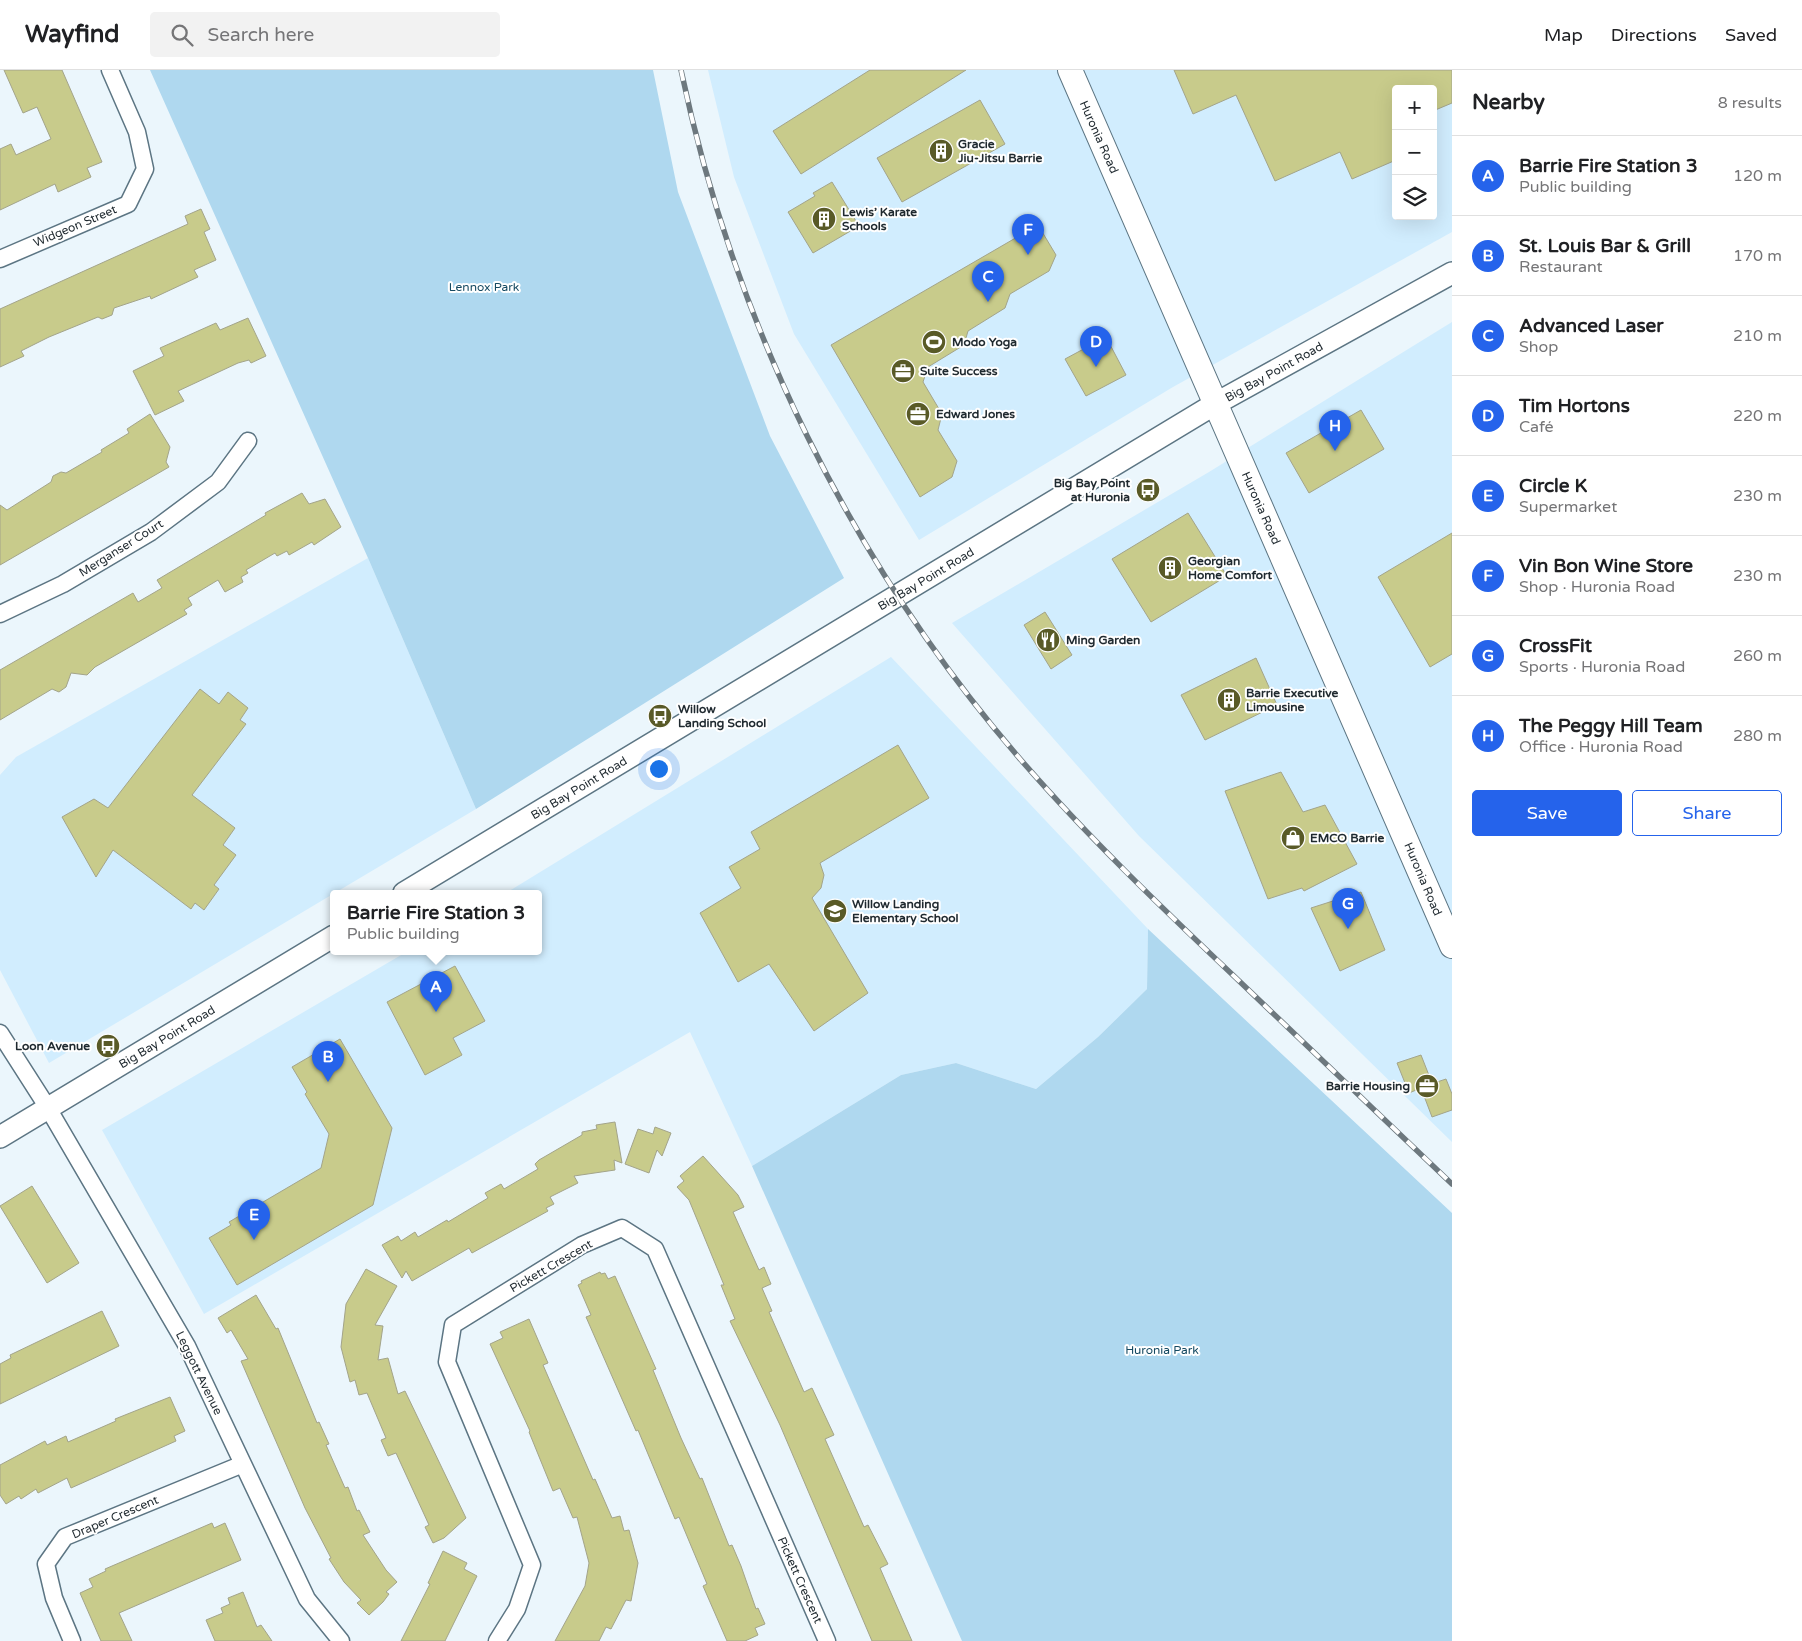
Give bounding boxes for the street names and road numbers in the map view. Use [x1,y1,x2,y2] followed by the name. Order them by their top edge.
[1077,98,1121,176] street label: Huronia Road
[31,202,119,250] street label: Widgeon Street
[1223,339,1325,405] street label: Big Bay Point Road
[1239,469,1283,547] street label: Huronia Road
[76,516,166,579] street label: Merganser Court
[875,545,977,613] street label: Big Bay Point Road
[528,754,630,822] street label: Big Bay Point Road
[1401,840,1445,918] street label: Huronia Road
[116,1003,218,1071] street label: Big Bay Point Road
[507,1236,595,1295] street label: Pickett Crescent
[173,1329,225,1417] street label: Leggott Avenue
[70,1492,161,1542] street label: Draper Crescent
[775,1535,825,1626] street label: Pickett Crescent

